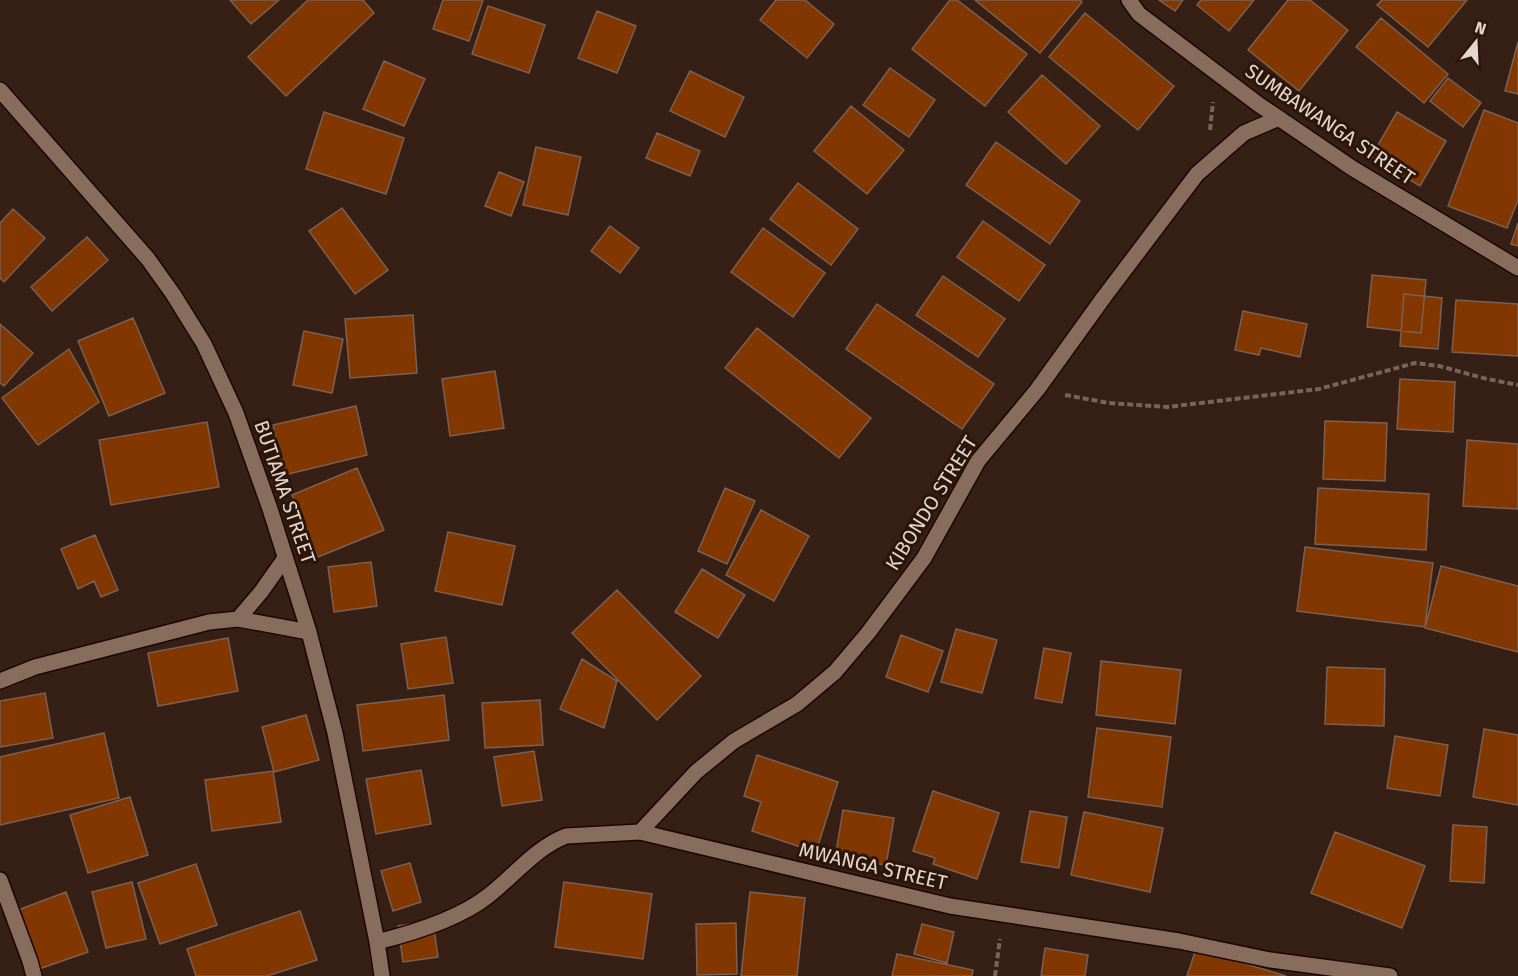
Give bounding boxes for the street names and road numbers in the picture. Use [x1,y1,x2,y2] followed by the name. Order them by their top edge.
[1241,58,1420,190] street label: SUMBAWANGA STREET
[249,417,321,567] street label: BUTIAMA STREET
[880,431,982,575] street label: KIBONDO STREET
[797,837,950,895] street label: MWANGA STREET

